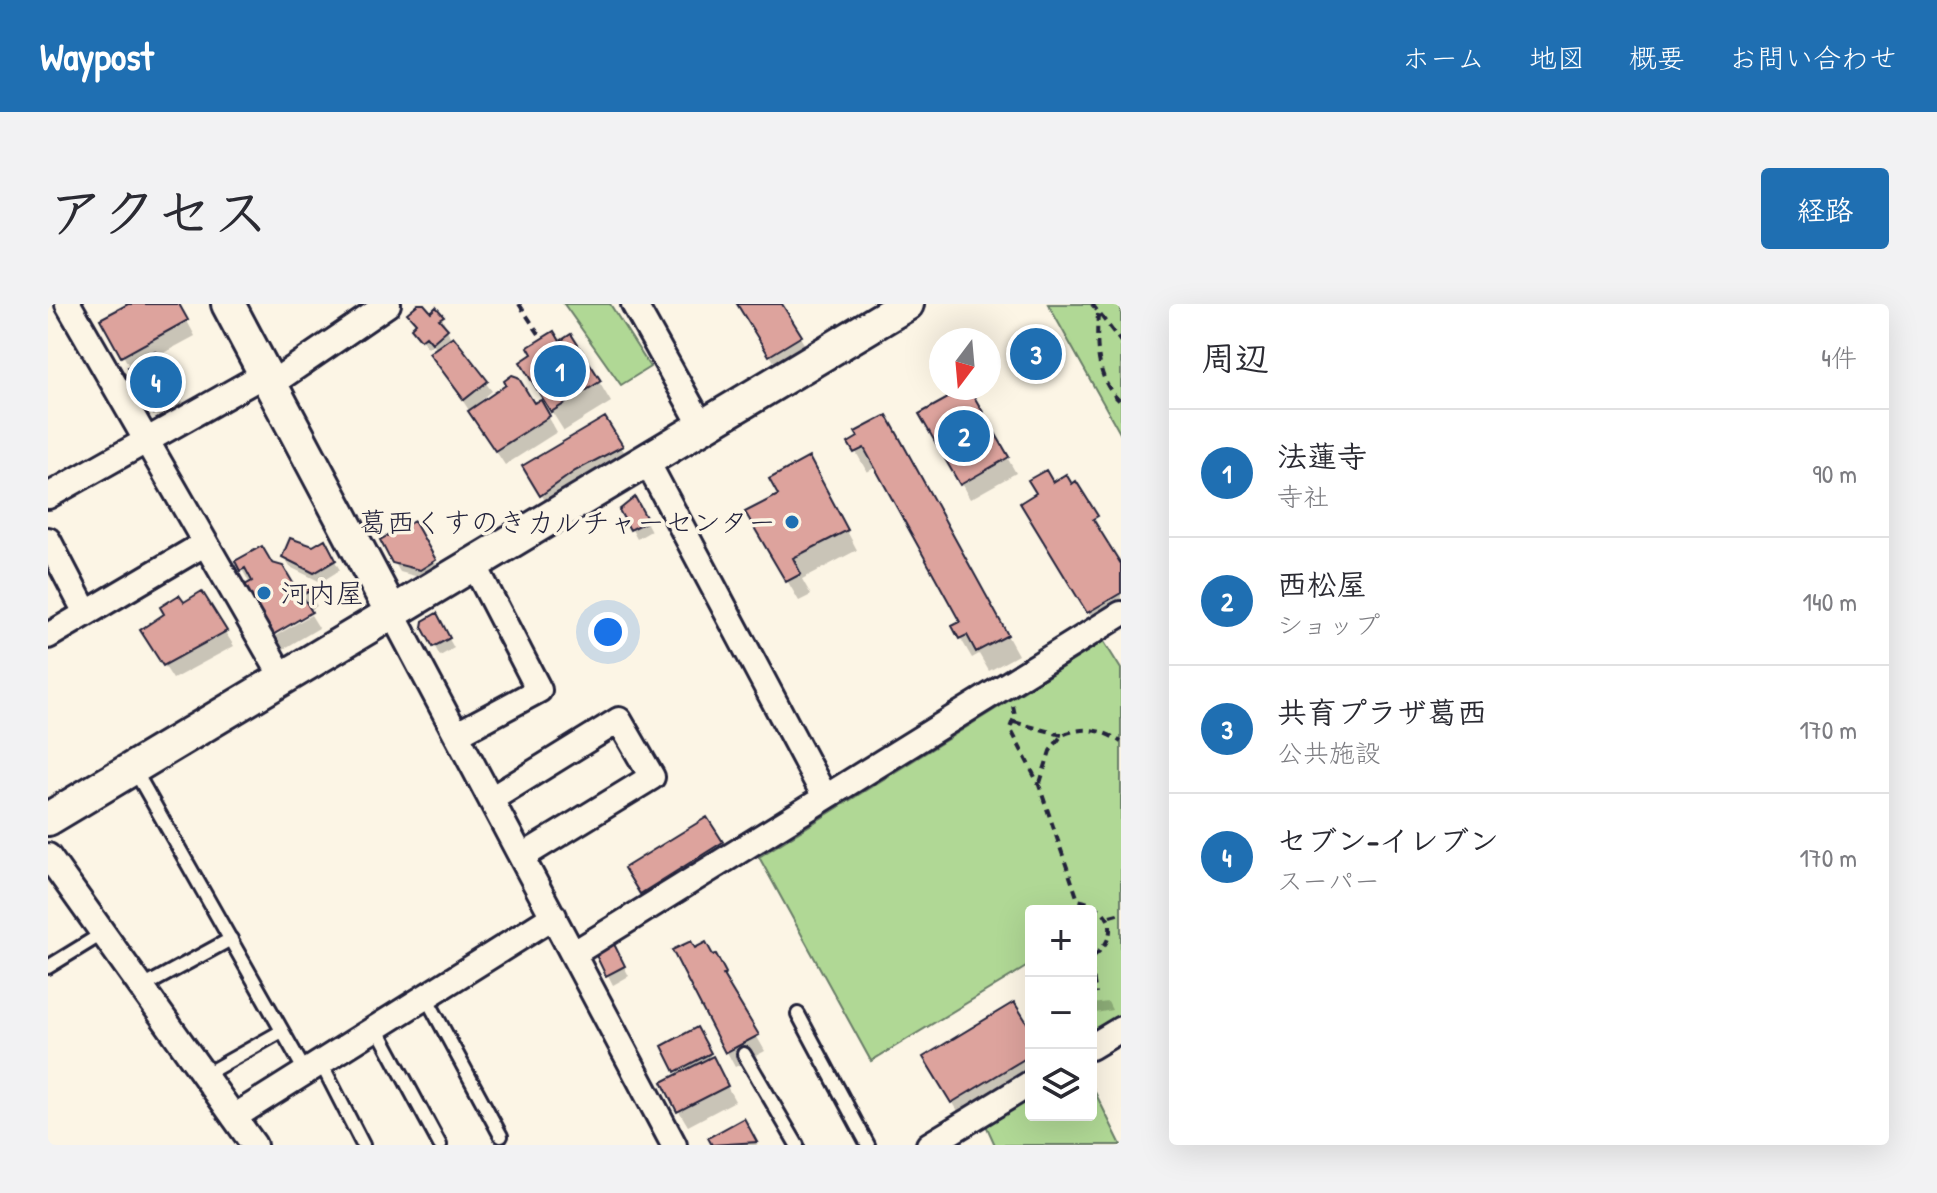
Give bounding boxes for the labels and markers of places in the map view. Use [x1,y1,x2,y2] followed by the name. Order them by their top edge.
[1010,324,1062,384] pin: 3
[534,341,586,401] pin: 1
[130,352,182,412] pin: 4
[938,406,990,466] pin: 2
[359,503,776,541] place label: 葛西くすのきカルチャーセンター
[783,513,801,531] marker: 葛西くすのきカルチャーセンター
[280,574,364,612] place label: 河内屋
[255,584,273,602] marker: 河内屋

